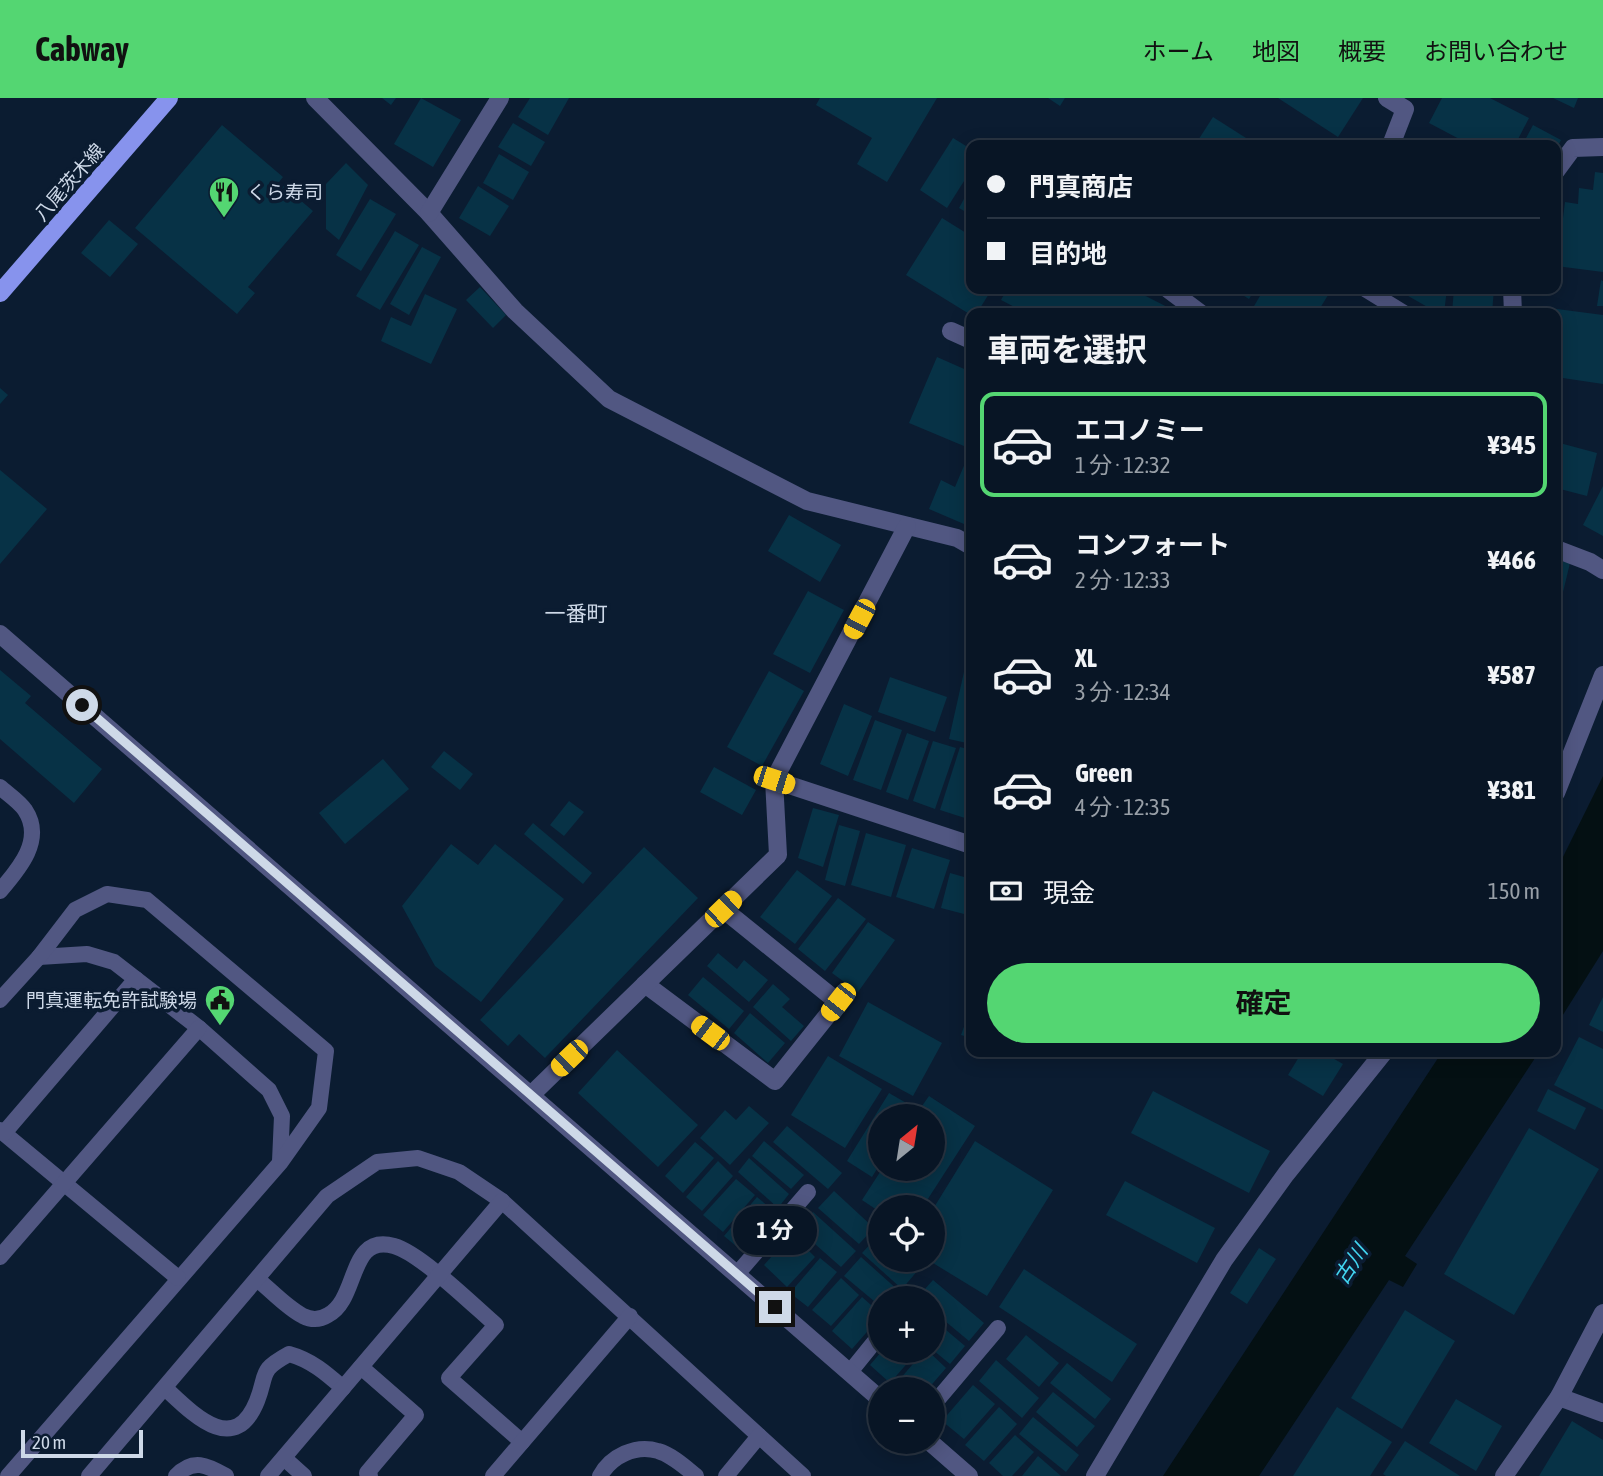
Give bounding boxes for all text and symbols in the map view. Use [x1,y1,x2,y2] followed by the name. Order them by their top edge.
[35,30,129,68] text: Cabway
[1143,38,1214,65] text: ホーム
[1252,38,1300,65] text: 地図
[1338,38,1386,65] text: 概要
[1424,38,1568,65] text: お問い合わせ
[30,139,108,225] street label: 八尾茨木線
[1029,172,1133,202] text: 門真商店
[207,175,241,219] restaurant icon: くら寿司
[247,181,323,203] place label: くら寿司
[1029,239,1107,269] text: 目的地
[987,331,1147,368] text: 車両を選択
[991,413,1054,476] icon: car
[1075,415,1205,445] text: エコノミー
[1488,430,1536,460] text: ¥345
[1075,452,1171,478] text: 1 分 · 12:32
[991,528,1054,591] icon: car
[1075,530,1230,560] text: コンフォート
[1488,545,1536,575] text: ¥466
[1075,567,1171,593] text: 2 分 · 12:33
[840,596,879,642] car
[545,601,608,625] district label: 一番町
[991,643,1054,706] icon: car
[1075,643,1097,673] text: XL
[1488,660,1536,690] text: ¥587
[1075,679,1171,705] text: 3 分 · 12:34
[66,689,98,721] route start
[991,758,1054,821] icon: car
[1075,758,1133,788] text: Green
[751,764,798,796] car
[1488,775,1536,805] text: ¥381
[1075,794,1171,820] text: 4 分 · 12:35
[987,872,1025,910] icon: cash
[1043,878,1095,908] text: 現金
[1488,878,1540,904] text: 150 m
[701,887,746,931] car
[987,963,1540,1043] button: 確定
[817,979,860,1025] car
[203,983,237,1027] public building icon: 門真運転免許試験場
[26,989,197,1011] place label: 門真運転免許試験場
[687,1012,734,1054] car
[547,1036,592,1080] car
[868,1104,945,1181] north arrow
[868,1104,945,1454] map controls
[868,1195,945,1272] button: locate
[733,1206,817,1254] callout: 1 分
[757,1217,793,1243] text: 1 分
[1328,1238,1373,1288] water label: 古川
[868,1286,945,1363] button: +
[759,1291,791,1323] route end
[868,1377,945,1454] button: −
[21,1427,144,1459] scale bar
[32,1431,66,1453] text: 20 m

